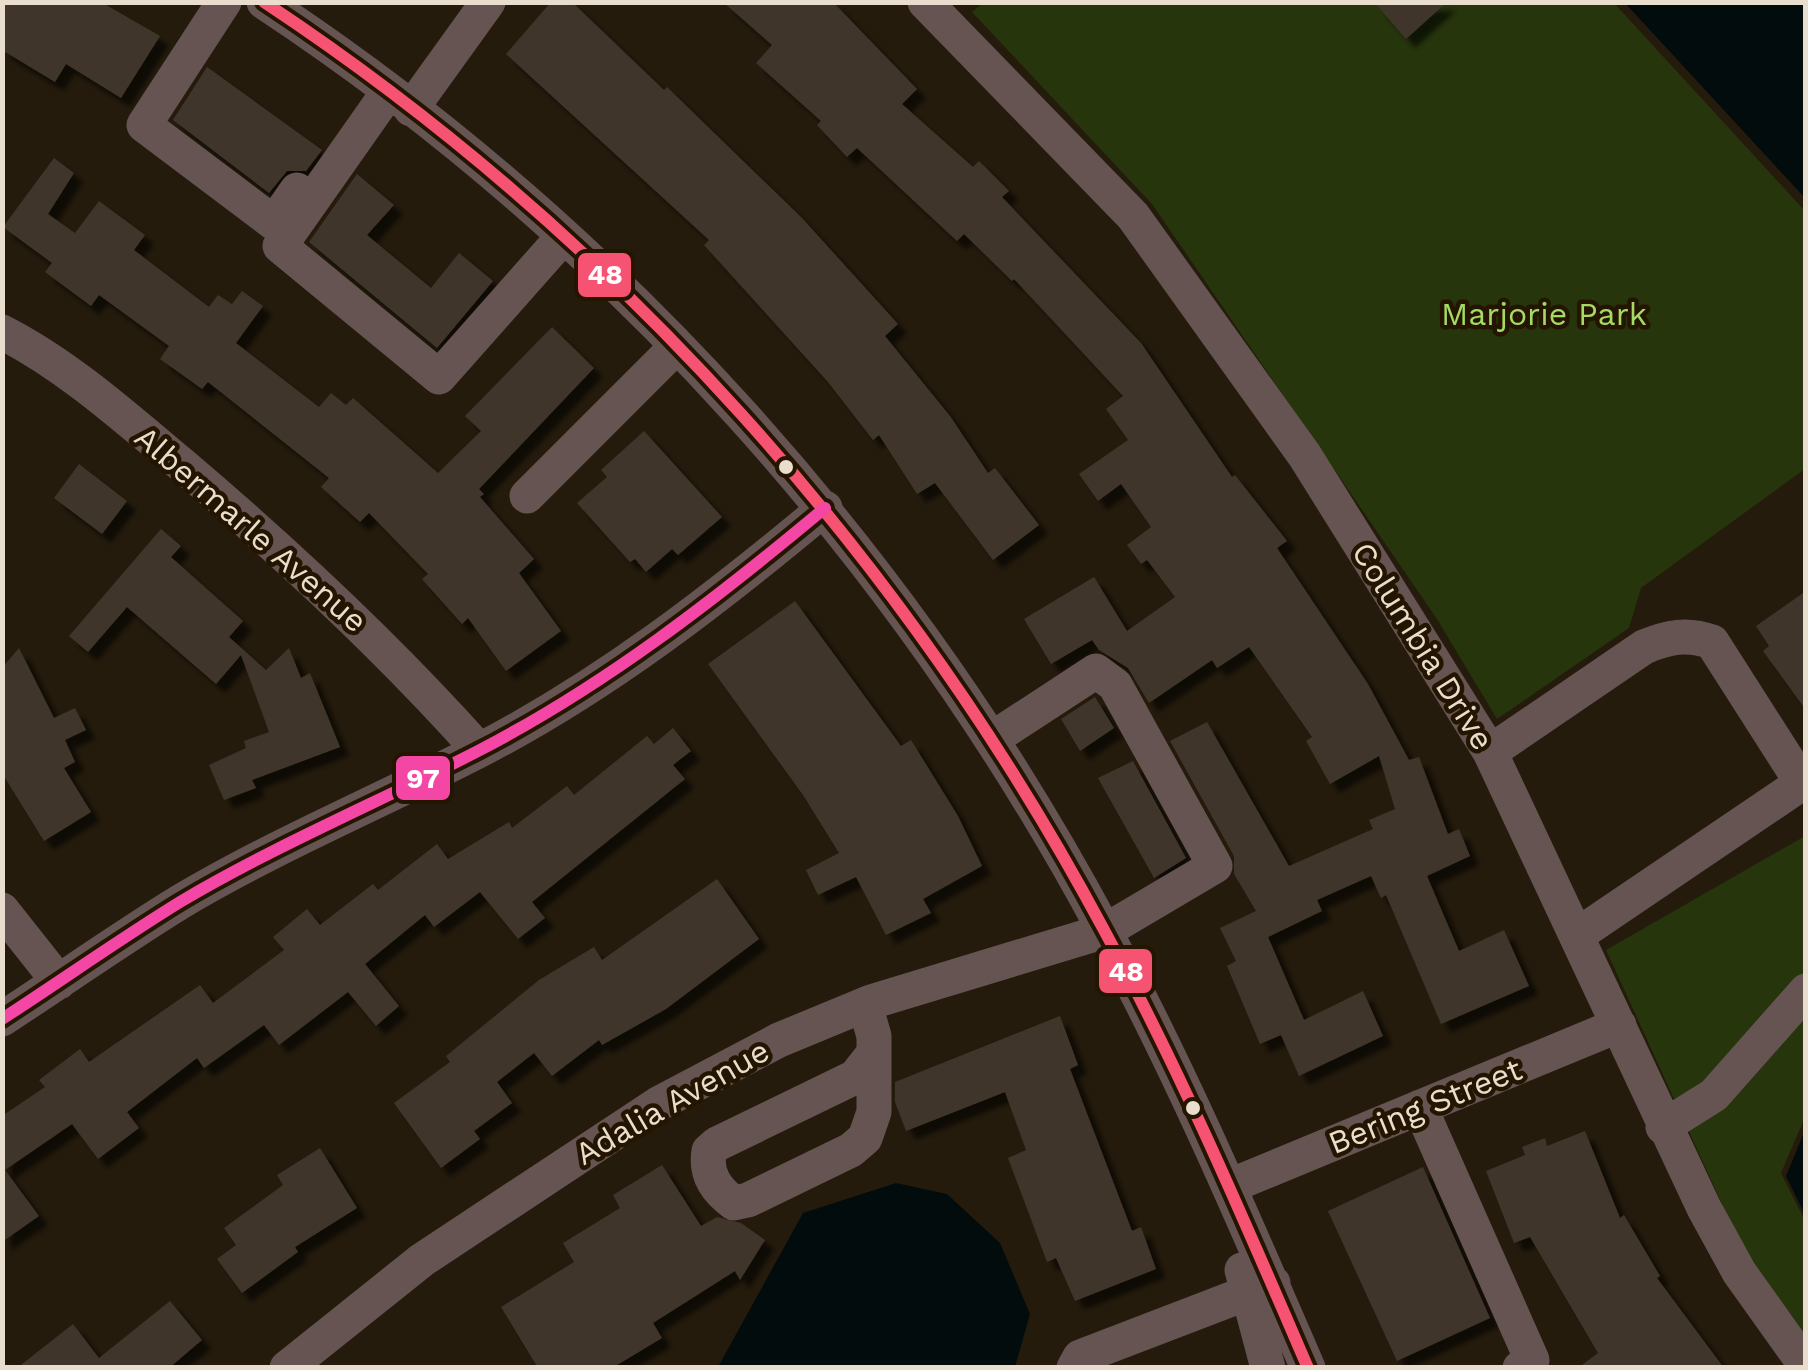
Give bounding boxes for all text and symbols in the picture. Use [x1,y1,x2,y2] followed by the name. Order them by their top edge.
[576,251,633,299] line badge: 48
[587,258,623,291] text: 48
[1441,295,1647,333] park label: Marjorie Park
[127,418,375,640] street label: Albermarle Avenue
[776,457,796,477] unlabelled marker
[1344,535,1502,757] street label: Columbia Drive
[394,754,452,802] line badge: 97
[406,762,440,795] text: 97
[1097,947,1154,995] line badge: 48
[1108,955,1144,988] text: 48
[568,1031,776,1173] street label: Adalia Avenue
[1323,1050,1527,1162] street label: Bering Street
[1183,1098,1203,1118] unlabelled marker

